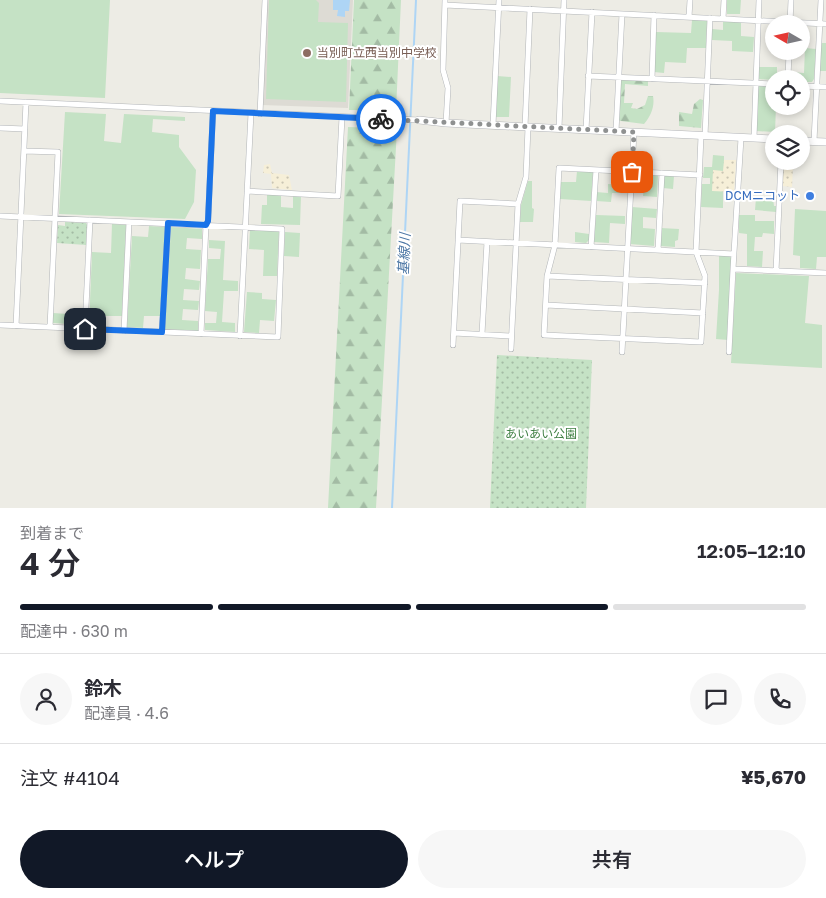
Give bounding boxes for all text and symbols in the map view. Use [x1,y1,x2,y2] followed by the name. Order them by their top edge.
[765,15,810,60] north arrow
[765,15,810,170] map controls
[317,45,437,60] place label: 当別町立西当別中学校
[301,47,313,59] marker: 当別町立西当別中学校
[765,70,810,115] button: locate
[356,94,406,144] courier
[367,105,395,133] icon: bike
[765,125,810,170] button: layers
[611,151,653,193] pin
[618,158,646,186] icon: bag
[725,188,800,203] place label: DCMニコット
[804,190,816,202] marker: DCMニコット
[394,231,413,275] water label: 基線川
[64,308,106,350] pin
[71,315,99,343] icon: home
[505,426,577,441] park label: あいあい公園
[20,523,84,543] text: 到着まで
[697,539,806,562] text: 12:05–12:10
[20,544,80,582] text: 4 分
[20,621,128,641] text: 配達中 · 630 m
[20,673,72,725] button: person
[690,673,742,725] button: chat
[754,673,806,725] button: phone
[84,676,122,699] text: 鈴木
[84,703,169,723] text: 配達員 · 4.6
[741,765,806,788] text: ¥5,670
[20,766,120,789] text: 注文 #4104
[20,830,408,888] button: ヘルプ
[418,830,806,888] button: 共有

